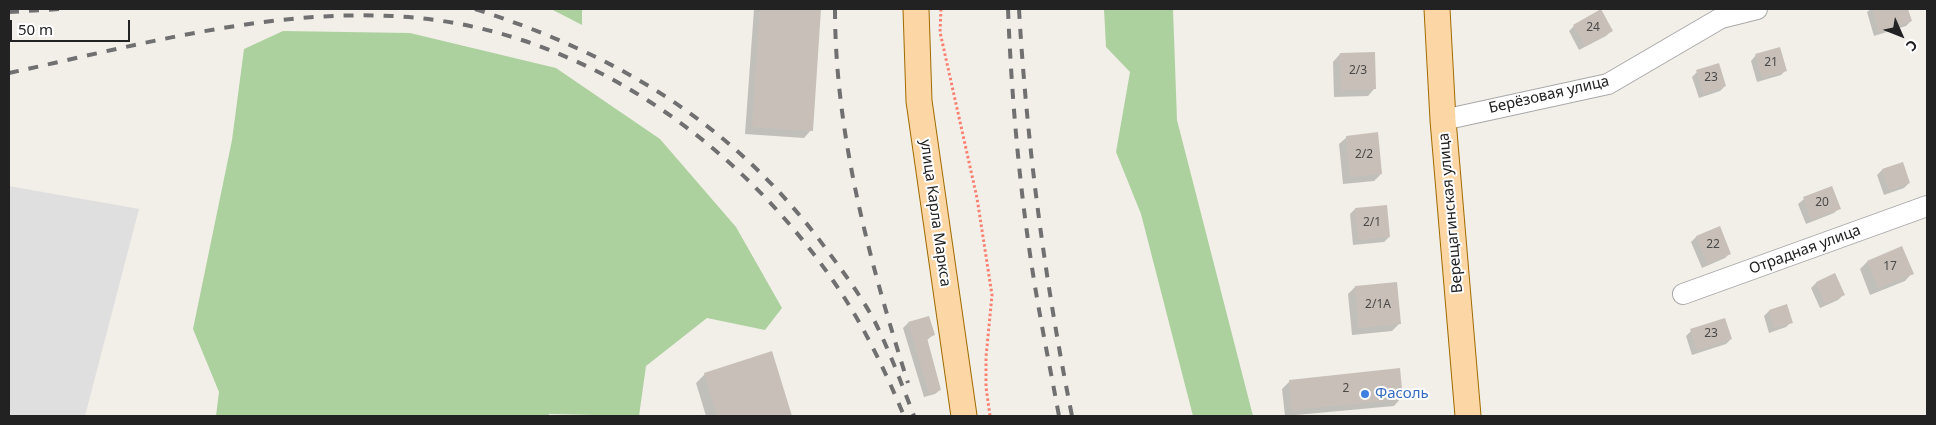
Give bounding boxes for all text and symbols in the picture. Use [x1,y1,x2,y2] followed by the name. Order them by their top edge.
[12,10,132,42] scale bar
[1876,10,1926,60] north arrow
[18,19,53,39] text: 50 m
[1586,21,1600,35] house number: 24
[1902,36,1922,56] text: С
[1764,56,1778,70] house number: 21
[1349,64,1367,78] house number: 2/3
[1704,71,1718,85] house number: 23
[1487,72,1611,118] street label: Берёзовая улица
[1435,132,1467,294] street label: Верещагинская улица
[916,138,954,288] street label: улица Карла Маркса
[1355,148,1373,162] house number: 2/2
[1815,196,1829,210] house number: 20
[1363,216,1381,230] house number: 2/1
[1747,221,1863,279] street label: Отрадная улица
[1706,238,1720,252] house number: 22
[1883,260,1897,274] house number: 17
[1365,298,1391,312] house number: 2/1А
[1704,327,1718,341] house number: 23
[1343,382,1349,396] house number: 2
[1375,385,1429,403] place label: Фасоль
[1359,388,1371,400] marker: Фасоль

